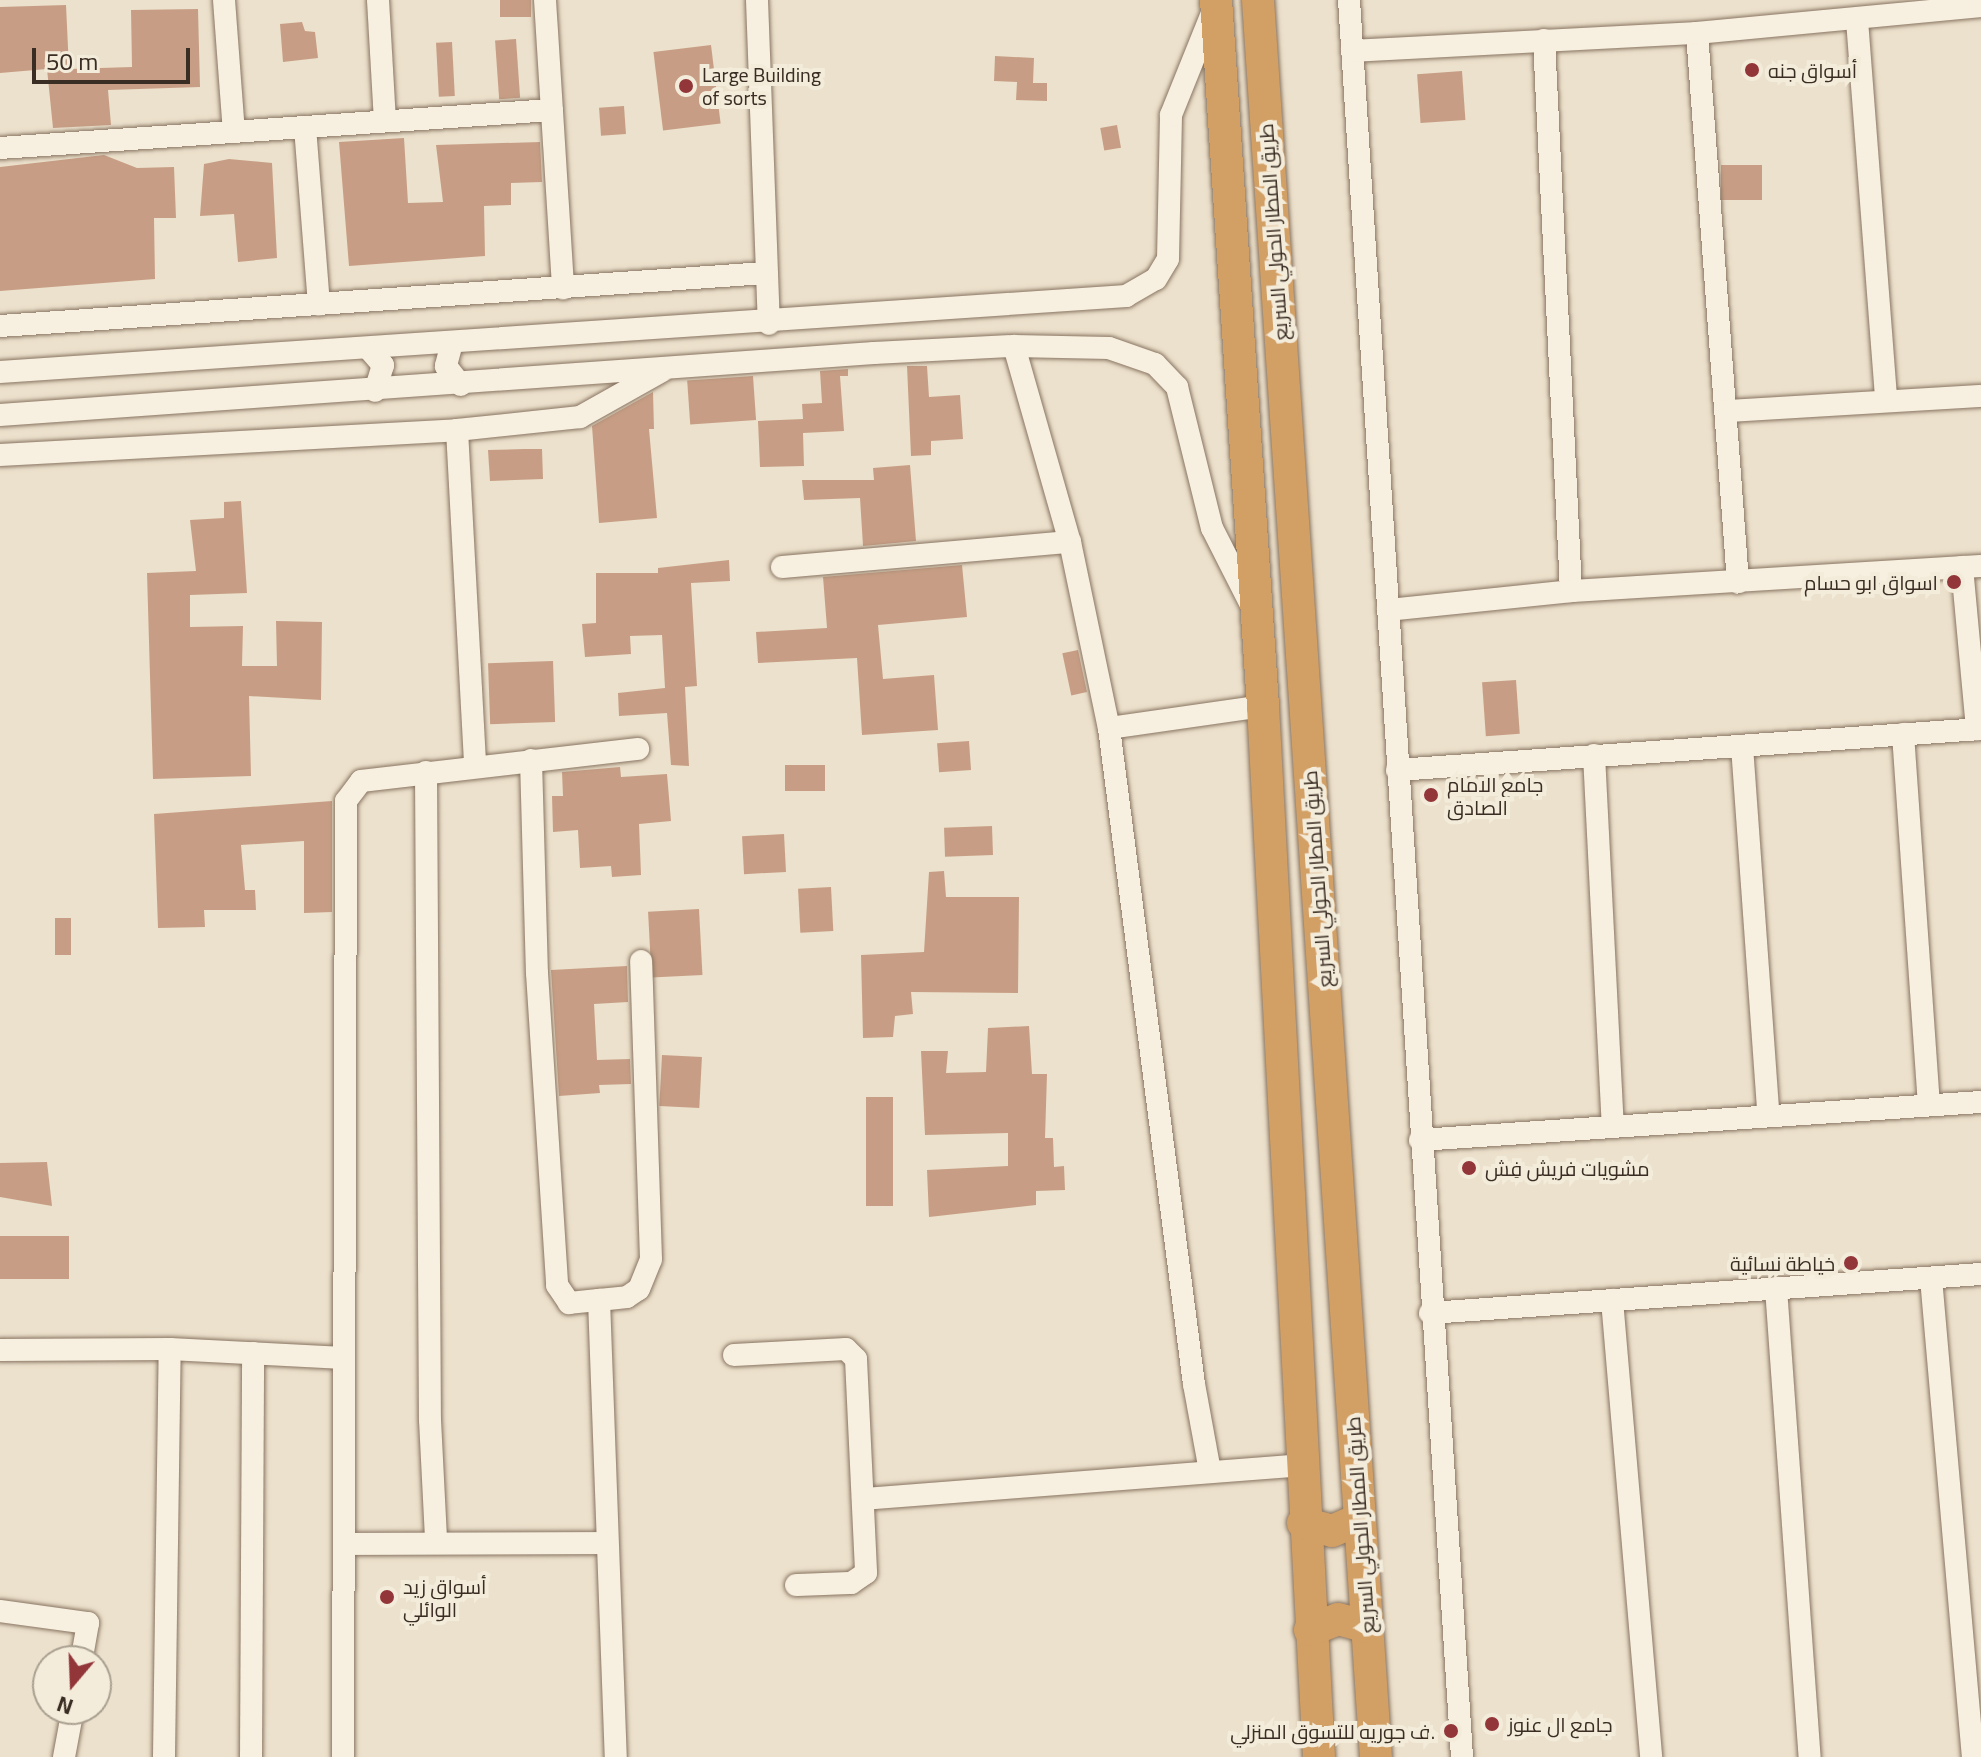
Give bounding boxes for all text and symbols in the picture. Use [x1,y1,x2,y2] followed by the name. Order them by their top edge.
[36,32,194,82] scale bar
[46,39,98,84] text: 50 m
[1768,58,1857,82] place label: أسواق جنه
[1743,61,1761,79] marker: أسواق جنه
[702,62,821,109] place label: Large Building of sorts
[677,77,695,95] marker: Large Building of sorts
[1253,123,1293,341] street label: طريق المطار الحولي السريع
[1804,570,1938,594] place label: اسواق ابو حسام
[1945,573,1963,591] marker: اسواق ابو حسام
[1297,770,1337,988] street label: طريق المطار الحولي السريع
[1447,772,1543,819] place label: جامع الامام الصادق
[1422,786,1440,804] marker: جامع الامام الصادق
[1485,1156,1650,1180] place label: مشويات فريش فِش
[1460,1159,1478,1177] marker: مشويات فريش فِش
[1730,1251,1835,1275] place label: خياطة نسائية
[1842,1254,1860,1272] marker: خياطة نسائية
[1340,1416,1380,1634] street label: طريق المطار الحولي السريع
[403,1574,486,1621] place label: أسواق زيد الوائلي
[378,1588,396,1606] marker: أسواق زيد الوائلي
[32,1645,112,1725] north arrow
[51,1684,79,1728] text: N
[1508,1712,1612,1736] place label: جامع ال عنوز
[1483,1715,1501,1733] marker: جامع ال عنوز
[1230,1719,1435,1743] place label: ف جوريه للتسوق المنزلي.
[1442,1722,1460,1740] marker: ف جوريه للتسوق المنزلي.

